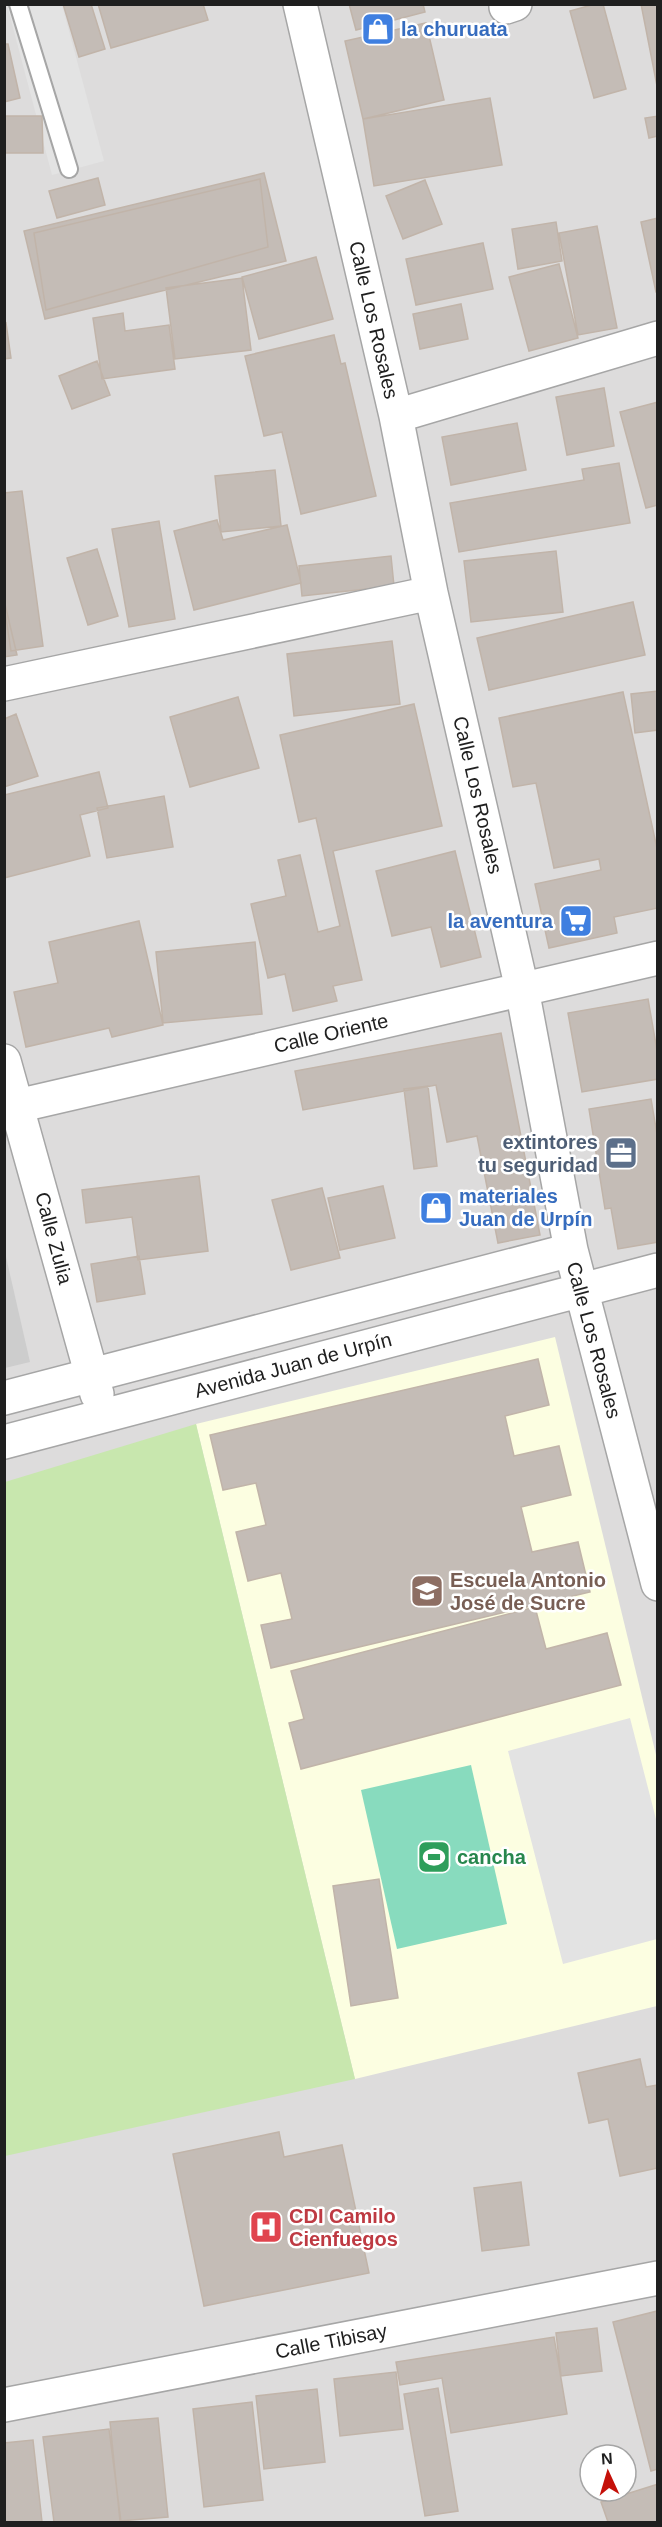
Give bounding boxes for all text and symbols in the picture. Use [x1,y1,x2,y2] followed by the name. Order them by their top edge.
[360,11,396,47] shop icon: la churuata
[401,18,509,40] place label: la churuata
[345,239,403,401] street label: Calle Los Rosales
[449,714,507,876] street label: Calle Los Rosales
[558,903,594,939] supermarket icon: la aventura
[447,910,554,932] place label: la aventura
[272,1009,390,1057] street label: Calle Oriente
[478,1131,598,1176] place label: extintores tu seguridad
[603,1135,639,1171] office icon: extintores tu seguridad
[459,1185,592,1230] place label: materiales Juan de Urpín
[31,1190,77,1287] street label: Calle Zulia
[418,1190,454,1226] shop icon: materiales Juan de Urpín
[563,1259,625,1421] street label: Calle Los Rosales
[192,1328,394,1402] street label: Avenida Juan de Urpín
[450,1569,606,1614] place label: Escuela Antonio José de Sucre
[409,1573,445,1609] school or university icon: Escuela Antonio José de Sucre
[416,1839,452,1875] sports icon: cancha
[457,1846,527,1868] place label: cancha
[289,2205,398,2250] place label: CDI Camilo Cienfuegos
[248,2209,284,2245] hospital icon: CDI Camilo Cienfuegos
[273,2319,389,2363] street label: Calle Tibisay
[578,2443,638,2503] north arrow
[601,2450,613,2467] text: N

